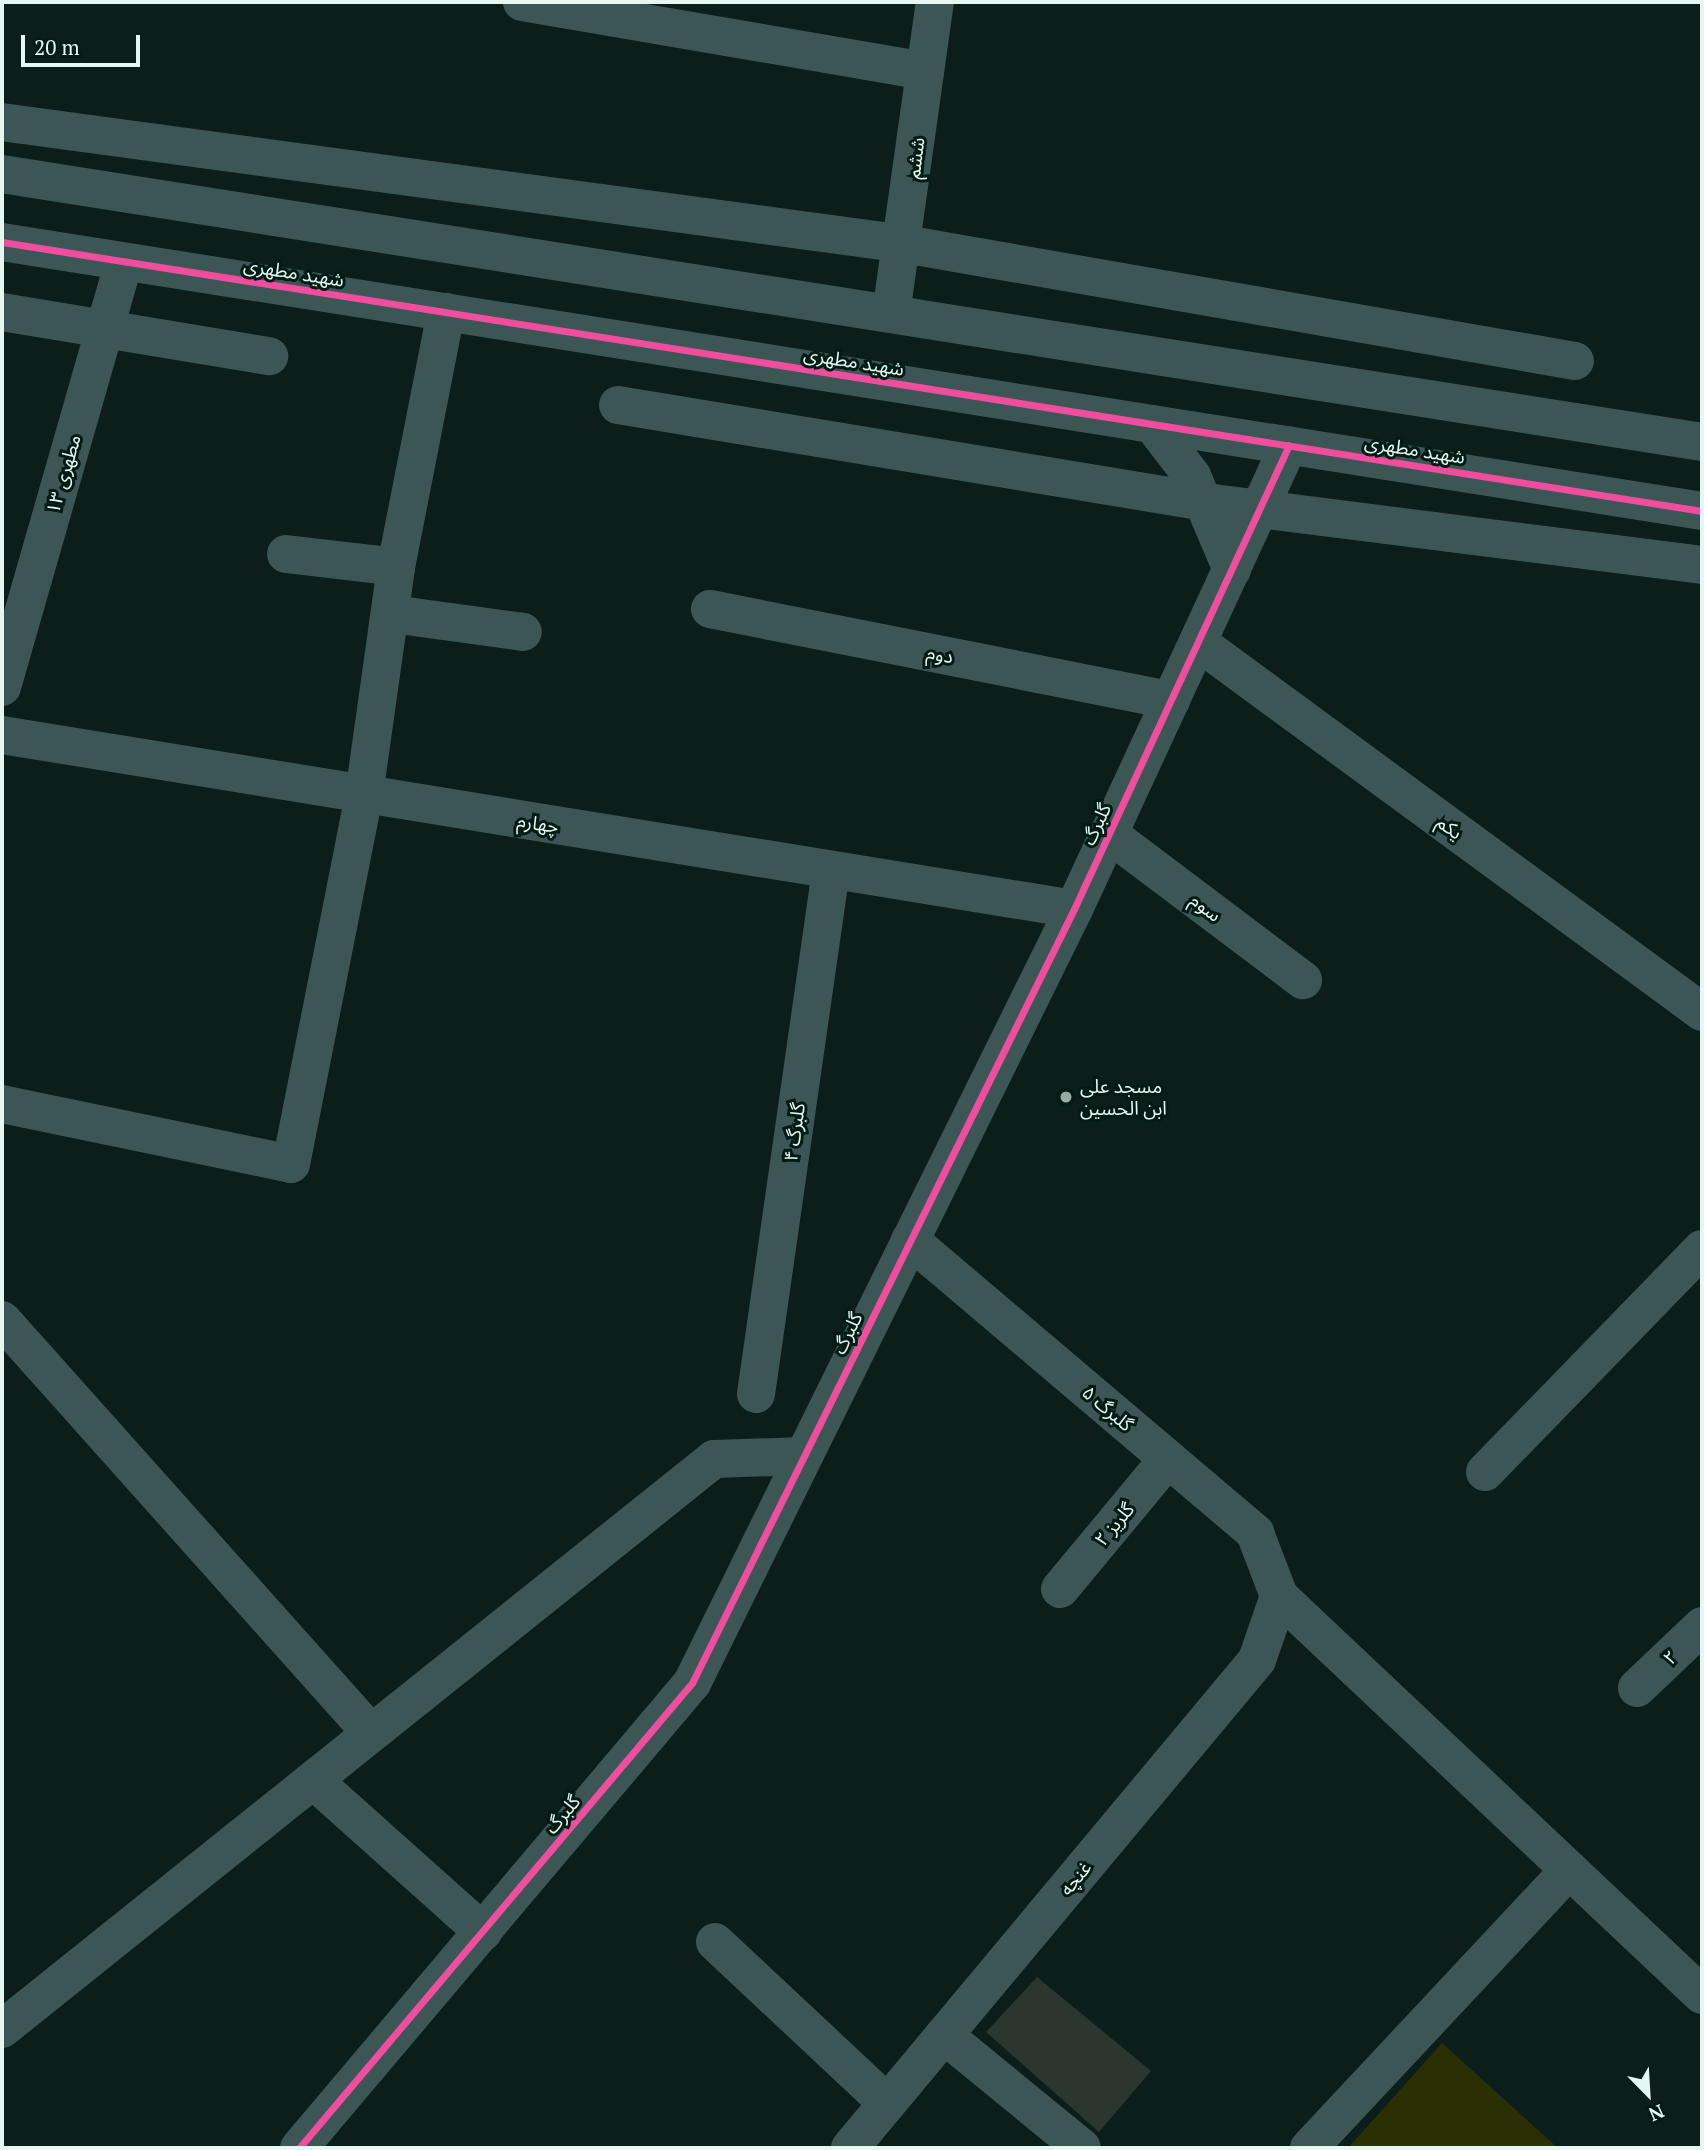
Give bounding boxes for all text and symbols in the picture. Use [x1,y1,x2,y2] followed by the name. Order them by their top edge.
[24,21,144,65] scale bar
[34,33,80,61] text: 20 m
[901,136,929,180] street label: ششم
[242,253,346,291] street label: شهید مطهری
[802,342,906,380] street label: شهید مطهری
[1363,430,1467,468] street label: شهید مطهری
[41,432,85,516] street label: مطهری ۱۳
[925,640,955,668] street label: دوم
[1076,799,1116,849] street label: گلبرگ
[516,808,560,838] street label: چهارم
[1433,810,1467,844] street label: یکم
[1186,888,1226,926] street label: سوم
[1080,1075,1167,1119] place label: مسجد علی ابن الحسین
[1058,1089,1074,1105] marker: مسجد علی ابن الحسین
[779,1101,809,1163] street label: گلبرگ ۴
[827,1308,867,1358] street label: گلبرگ
[1078,1380,1138,1436] street label: گلبرگ ۵
[1089,1498,1139,1550] street label: گلریز ۲
[1658,1645,1682,1669] street label: ۲
[539,1790,585,1838] street label: گلبرگ
[1054,1856,1096,1900] street label: غنچه
[1613,2059,1683,2129] north arrow
[1645,2099,1668,2128] text: N

